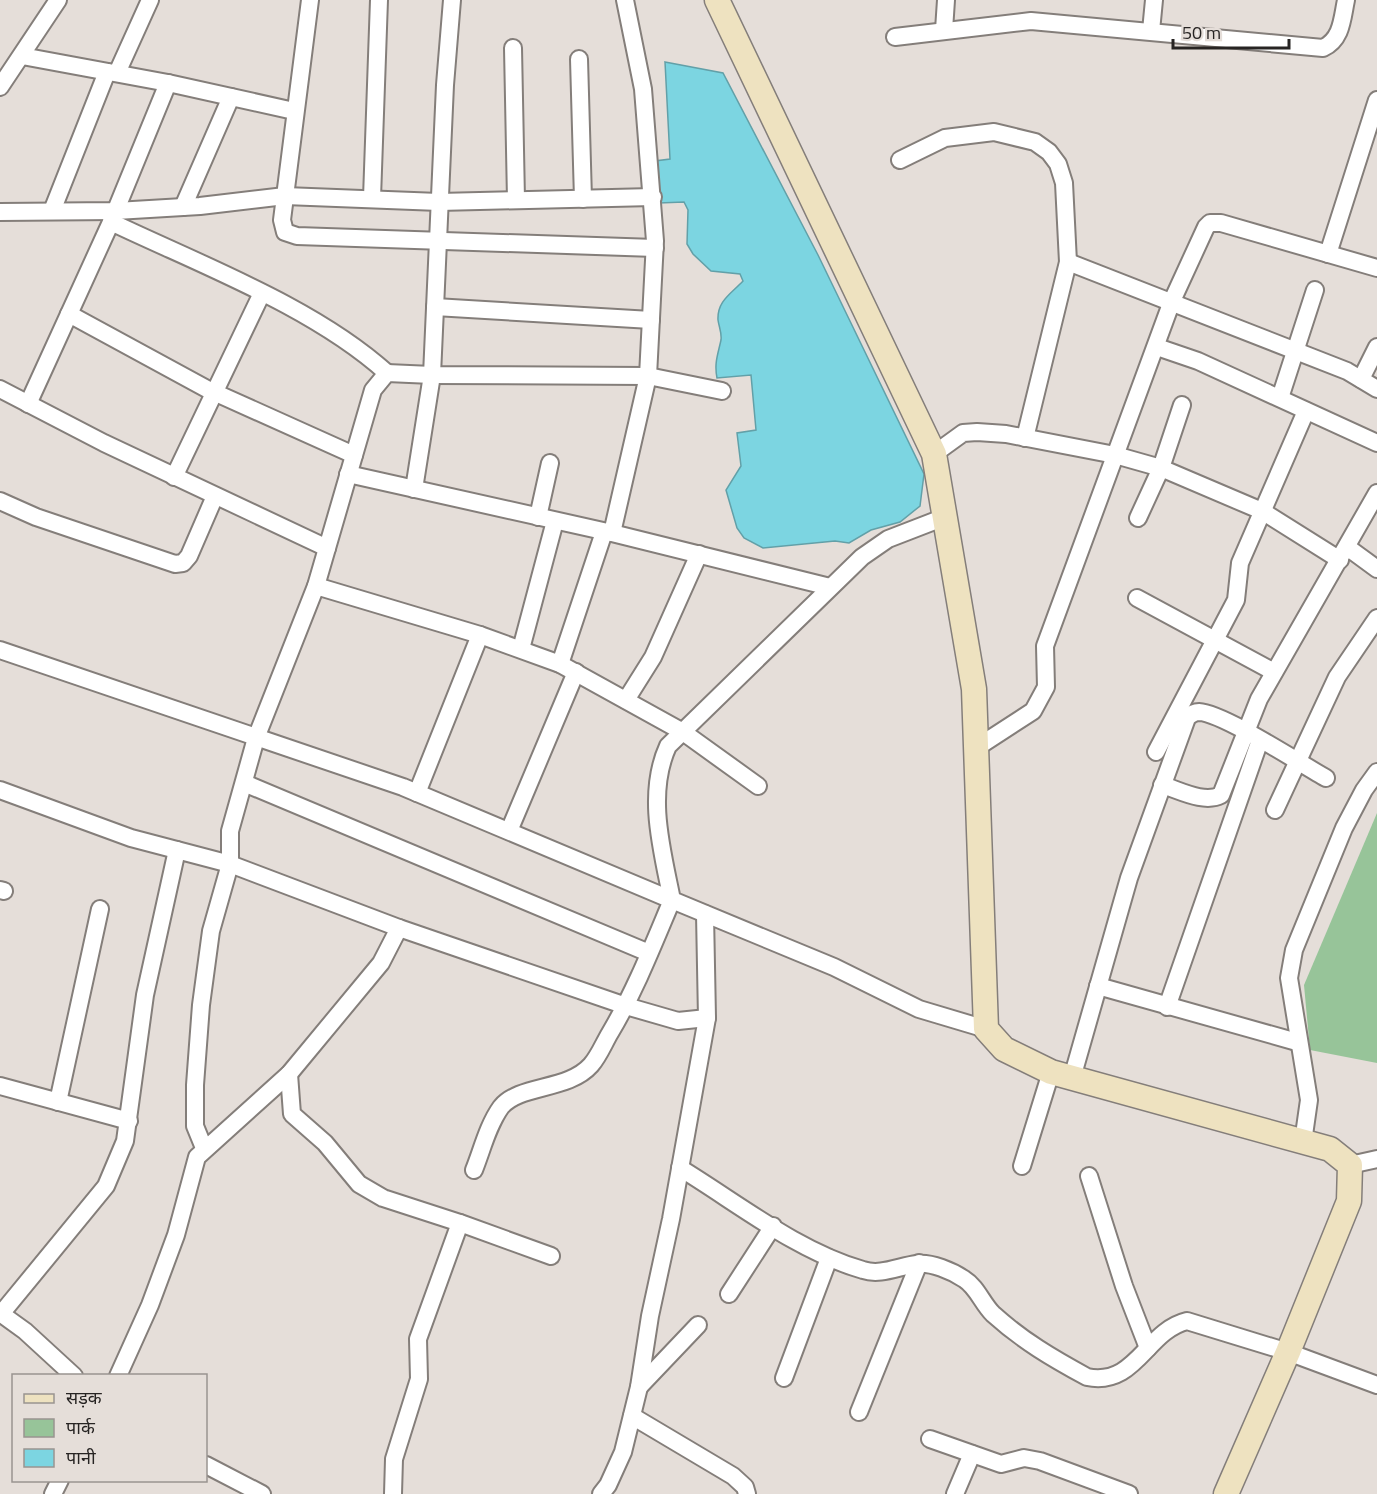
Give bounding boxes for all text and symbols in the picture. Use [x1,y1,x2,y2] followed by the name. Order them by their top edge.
[1173,12,1288,50] scale bar
[1182,19,1221,46] text: 50 m
[12,1374,207,1482] legend
[66,1384,103,1411] text: सड़क
[66,1414,96,1441] text: पार्क
[66,1444,96,1471] text: पानी

